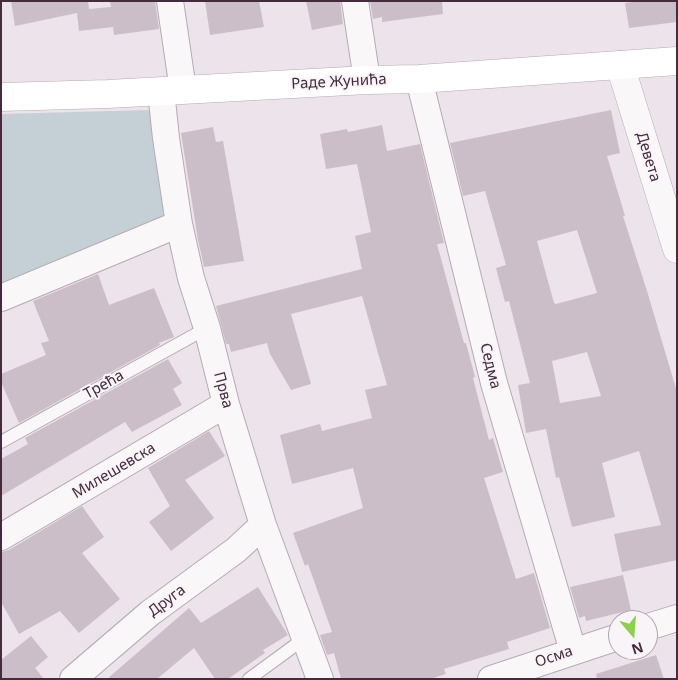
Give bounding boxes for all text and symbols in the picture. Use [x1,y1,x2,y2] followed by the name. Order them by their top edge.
[291,71,387,93] street label: Раде Жунића
[632,130,664,184] street label: Девета
[476,341,504,391] street label: Седма
[81,367,127,403] street label: Трећа
[210,370,236,410] street label: Прва
[69,439,159,503] street label: Милешевска
[145,581,189,621] street label: Друга
[608,610,658,660] north arrow
[629,638,646,660] text: N
[533,642,575,672] street label: Осма

